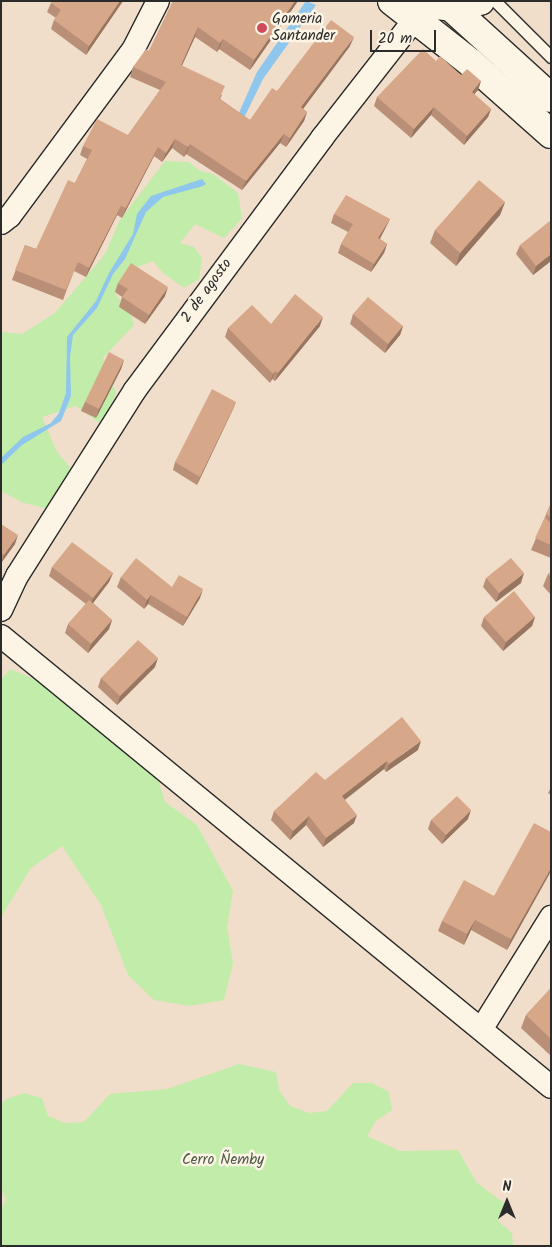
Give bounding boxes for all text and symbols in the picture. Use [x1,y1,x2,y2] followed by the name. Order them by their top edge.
[272,10,335,45] place label: Gomeria Santander
[372,20,438,52] scale bar
[256,22,268,34] marker: Gomeria Santander
[378,27,412,51] text: 20 m
[178,255,236,327] street label: 2 de agosto
[182,1152,264,1170] park label: Cerro Ñemby
[503,1176,511,1198] text: N
[482,1177,532,1227] north arrow

